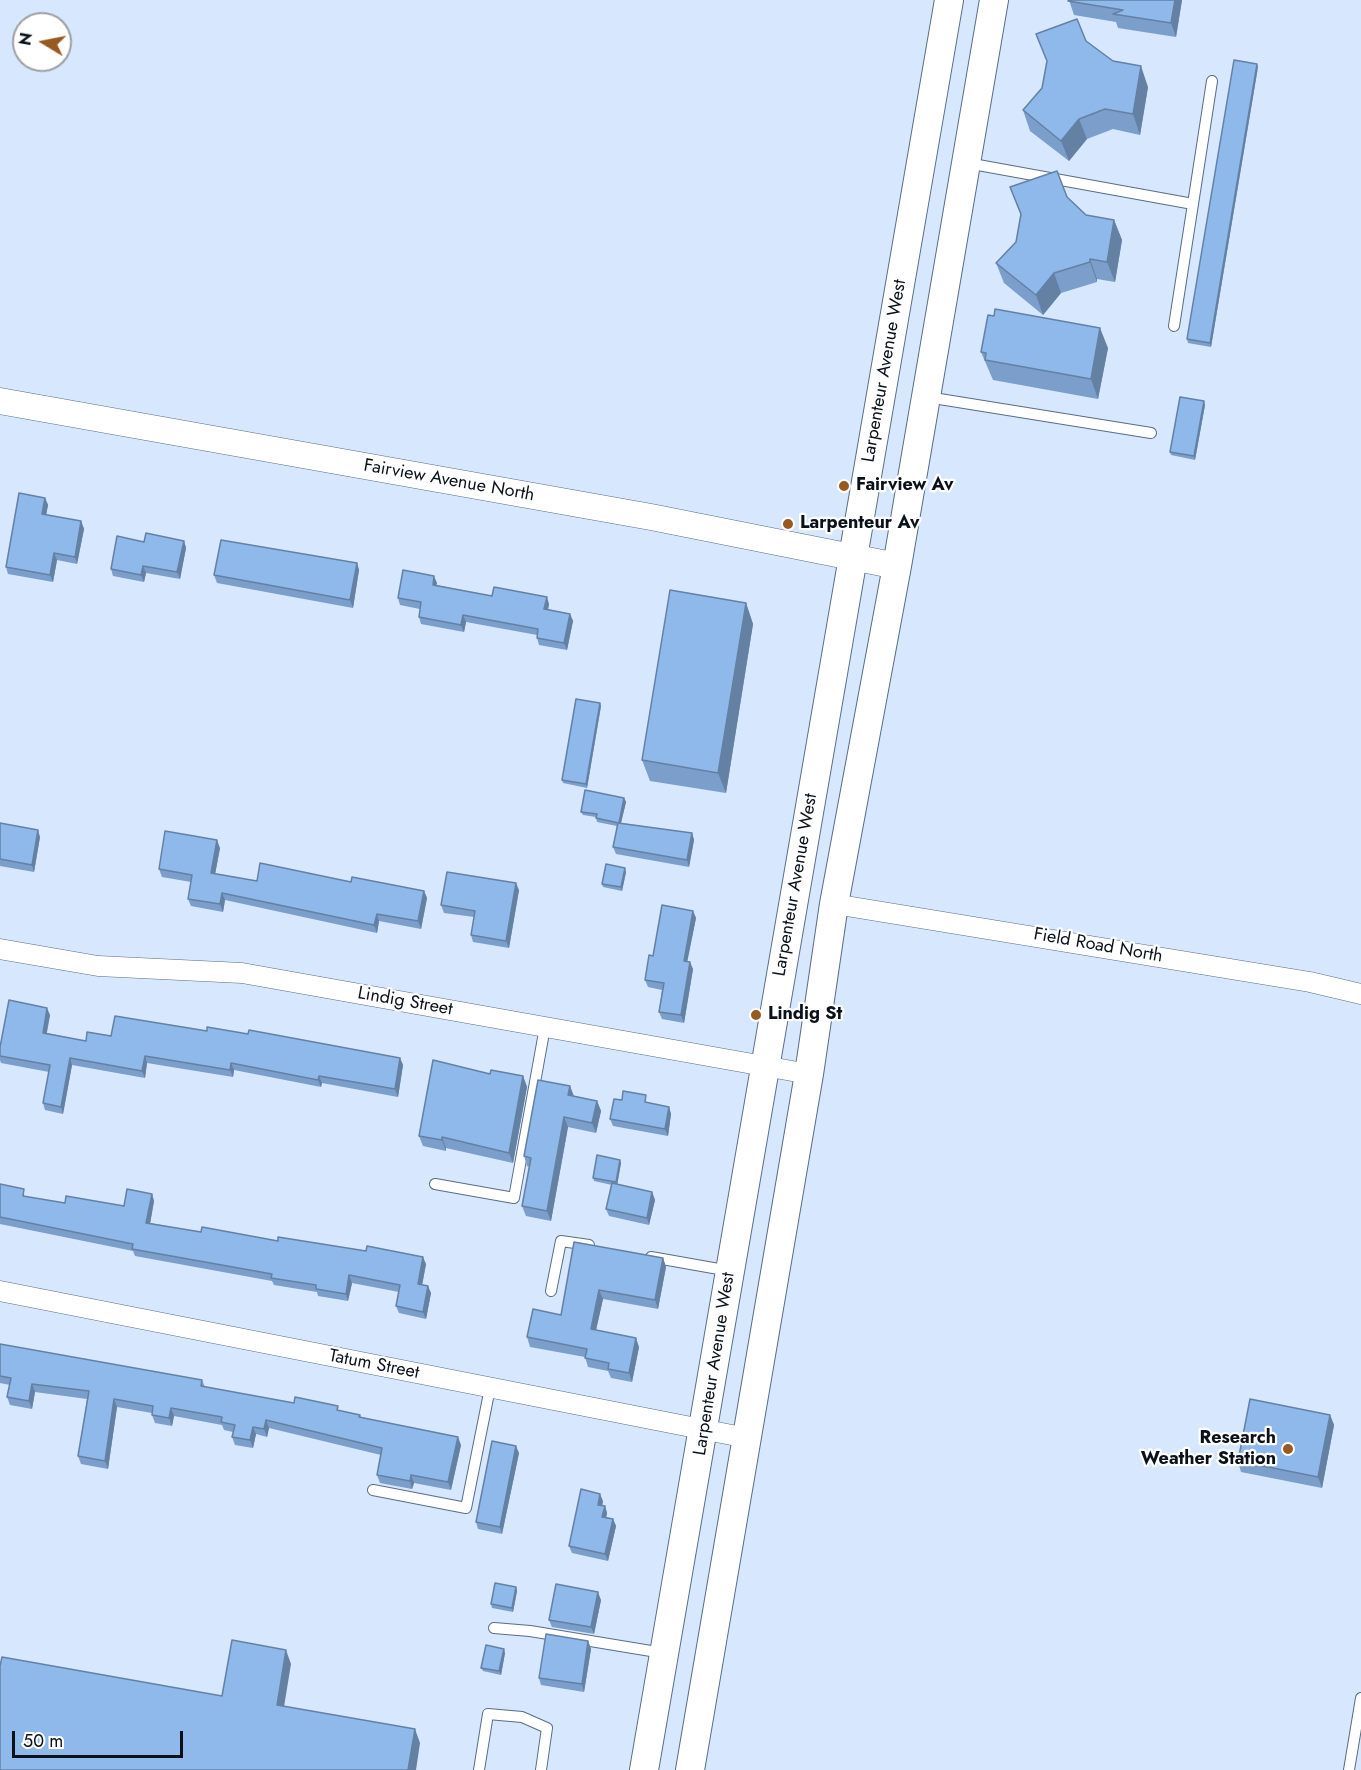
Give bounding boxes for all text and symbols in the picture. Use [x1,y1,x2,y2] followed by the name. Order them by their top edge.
[12,12,72,72] north arrow
[13,31,38,47] text: N
[858,278,912,464] street label: Larpenteur Avenue West
[362,455,536,507] street label: Fairview Avenue North
[856,475,953,497] place label: Fairview Av
[837,479,851,493] marker: Fairview Av
[800,513,919,535] place label: Larpenteur Av
[781,517,795,531] marker: Larpenteur Av
[769,792,823,978] street label: Larpenteur Avenue West
[1032,924,1164,968] street label: Field Road North
[356,983,454,1021] street label: Lindig Street
[768,1004,842,1026] place label: Lindig St
[749,1008,763,1022] marker: Lindig St
[690,1271,740,1457] street label: Larpenteur Avenue West
[327,1346,421,1384] street label: Tatum Street
[1141,1428,1276,1470] place label: Research Weather Station
[1281,1442,1295,1456] marker: Research Weather Station
[15,1719,186,1757] scale bar
[23,1728,63,1754] text: 50 m

